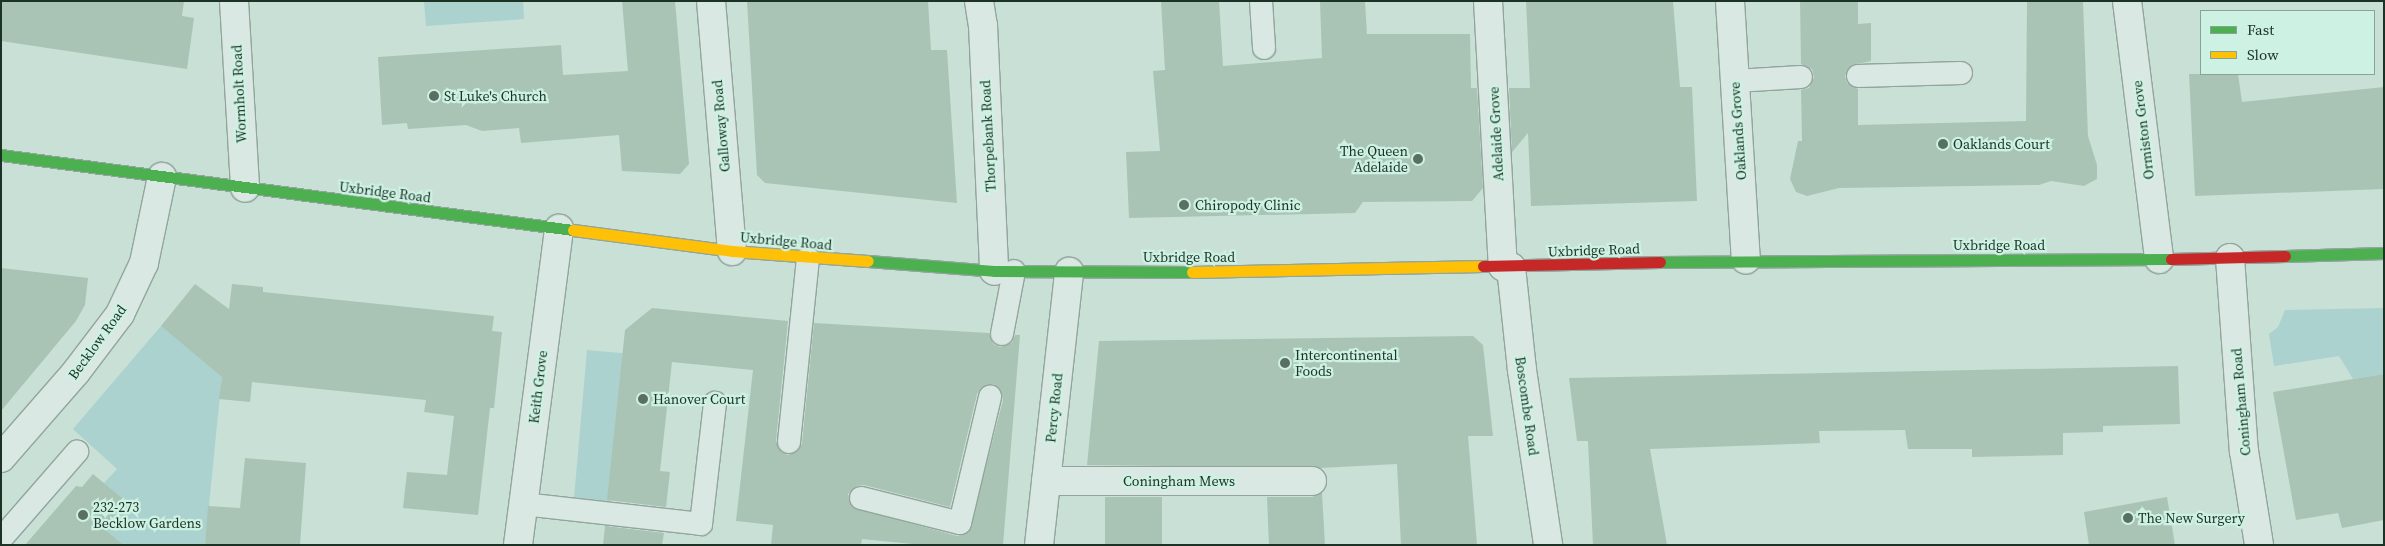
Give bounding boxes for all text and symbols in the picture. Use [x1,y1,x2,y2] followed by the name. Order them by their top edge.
[2200,10,2375,75] legend
[2247,19,2274,40] text: Fast
[228,44,250,144] street label: Wormholt Road
[2247,44,2279,65] text: Slow
[709,79,733,173] street label: Galloway Road
[977,80,999,192] street label: Thorpebank Road
[2129,80,2157,180] street label: Ormiston Grove
[1726,81,1750,181] street label: Oaklands Grove
[1485,86,1507,182] street label: Adelaide Grove
[444,88,547,104] place label: St Luke's Church
[428,90,440,102] marker: St Luke's Church
[1953,136,2050,152] place label: Oaklands Court
[1937,138,1949,150] marker: Oaklands Court
[1340,143,1408,176] place label: The Queen Adelaide
[1412,153,1424,165] marker: The Queen Adelaide
[338,178,432,206] street label: Uxbridge Road
[1195,197,1300,213] place label: Chiropody Clinic
[1177,198,1191,212] marker: Chiropody Clinic
[739,229,833,253] street label: Uxbridge Road
[1953,237,2045,253] street label: Uxbridge Road
[1548,240,1640,260] street label: Uxbridge Road
[1143,249,1235,265] street label: Uxbridge Road
[64,302,130,382] street label: Becklow Road
[1295,347,1398,380] place label: Intercontinental Foods
[2228,348,2254,456] street label: Coningham Road
[525,349,551,425] street label: Keith Grove
[1512,355,1542,457] street label: Boscombe Road
[1279,357,1291,369] marker: Intercontinental Foods
[1042,372,1066,444] street label: Percy Road
[653,391,745,407] place label: Hanover Court
[637,393,649,405] marker: Hanover Court
[1123,473,1235,489] street label: Coningham Mews
[93,499,201,532] place label: 232-273 Becklow Gardens
[77,509,89,521] marker: 232-273 Becklow Gardens
[2138,510,2245,526] place label: The New Surgery
[2122,512,2134,524] marker: The New Surgery

